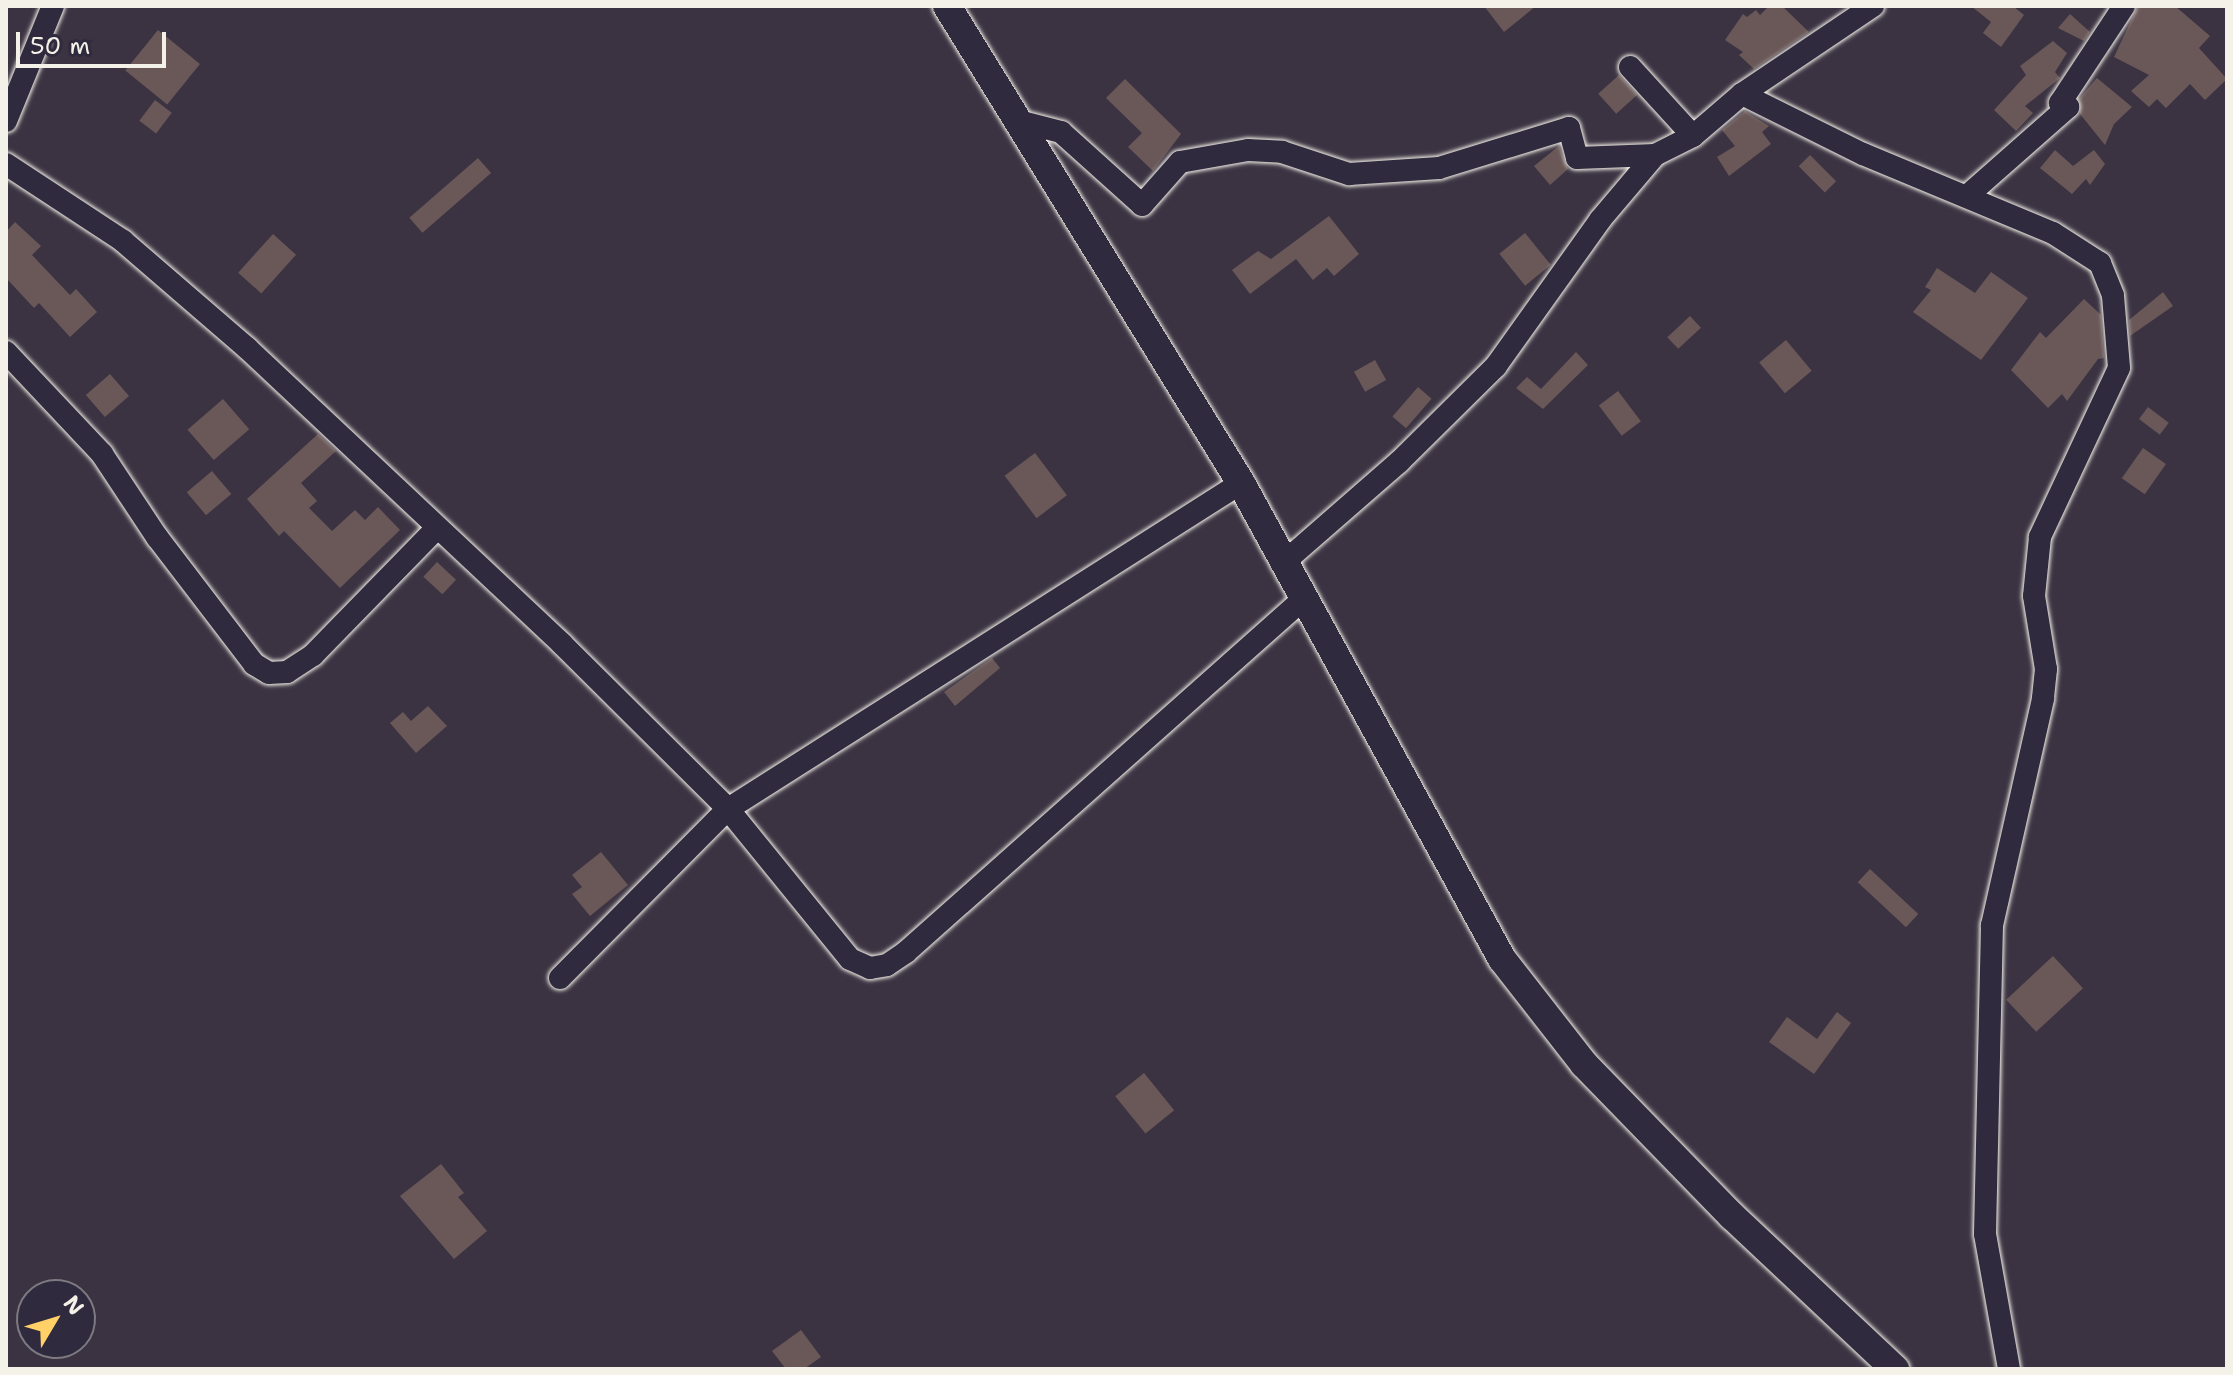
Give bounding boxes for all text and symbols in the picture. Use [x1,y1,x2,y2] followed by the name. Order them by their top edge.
[20,16,170,66] scale bar
[30,30,90,62] text: 50 m
[16,1279,96,1359] north arrow
[57,1289,91,1321] text: N

